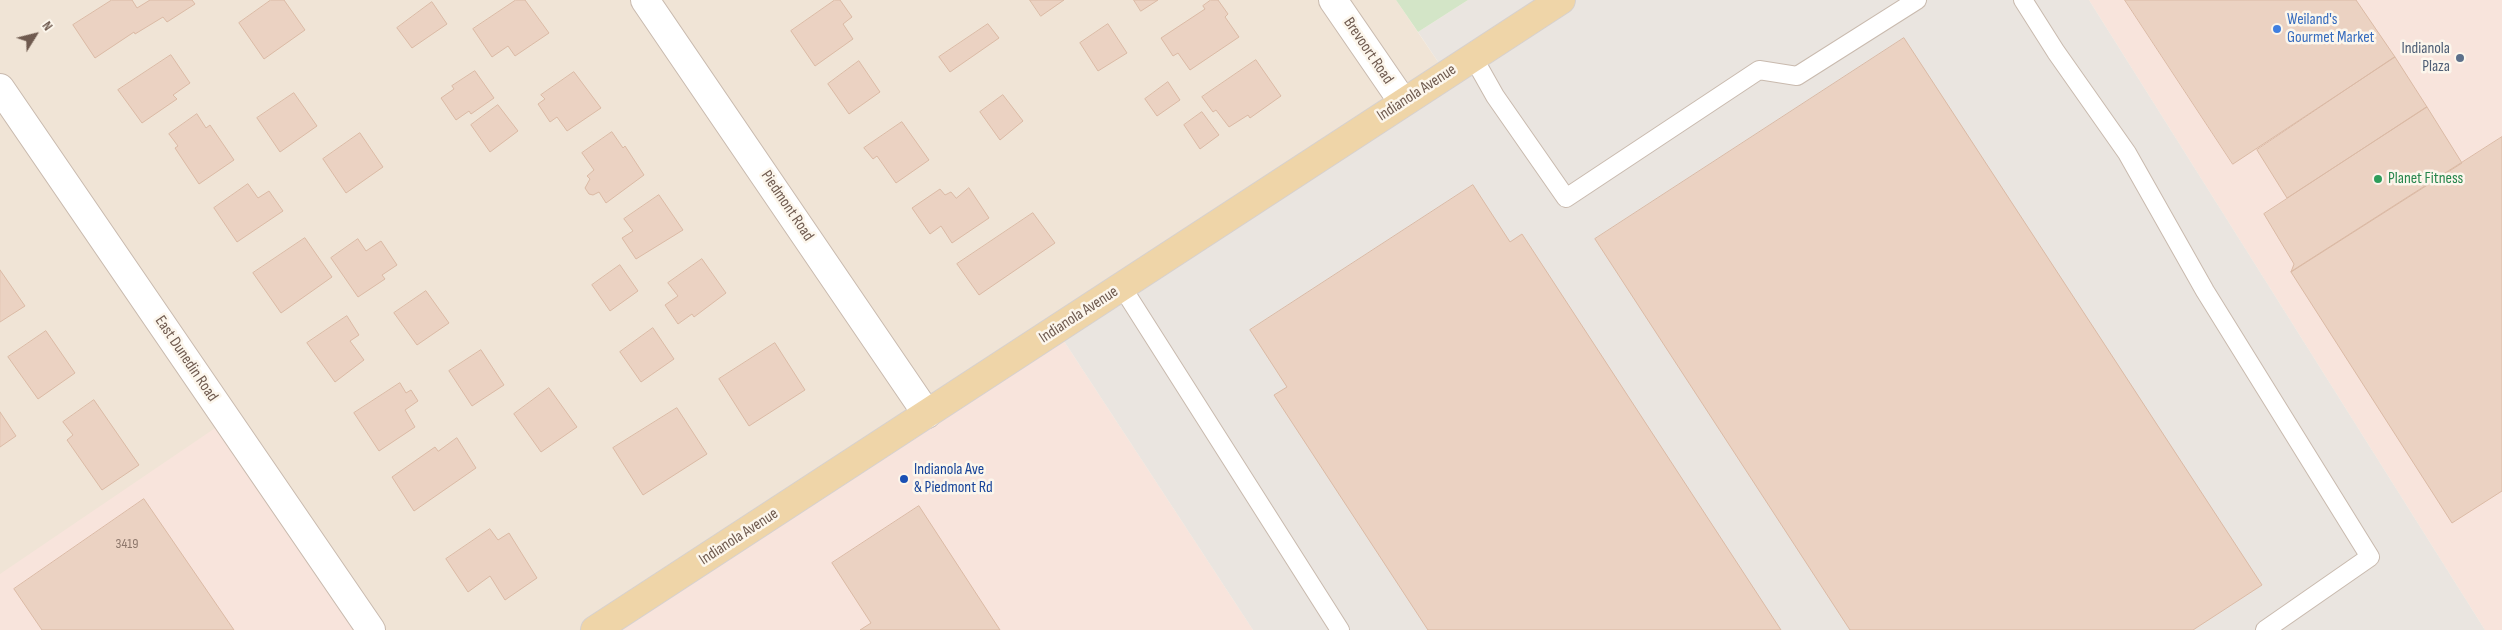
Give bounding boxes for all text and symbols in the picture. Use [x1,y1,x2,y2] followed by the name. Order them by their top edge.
[10,10,60,60] north arrow
[2287,10,2374,48] place label: Weiland's Gourmet Market
[1339,14,1397,88] street label: Brevoort Road
[38,18,57,34] text: N
[2271,23,2283,35] marker: Weiland's Gourmet Market
[2401,39,2450,77] place label: Indianola Plaza
[2454,52,2466,64] marker: Indianola Plaza
[1374,60,1460,126] street label: Indianola Avenue
[756,167,818,245] street label: Piedmont Road
[2388,169,2463,189] place label: Planet Fitness
[2372,173,2384,185] marker: Planet Fitness
[1036,282,1122,348] street label: Indianola Avenue
[150,313,222,405] street label: East Dunedin Road
[914,460,993,498] place label: Indianola Ave & Piedmont Rd
[898,473,910,485] marker: Indianola Ave & Piedmont Rd
[696,504,782,570] street label: Indianola Avenue
[116,536,138,552] house number: 3419

